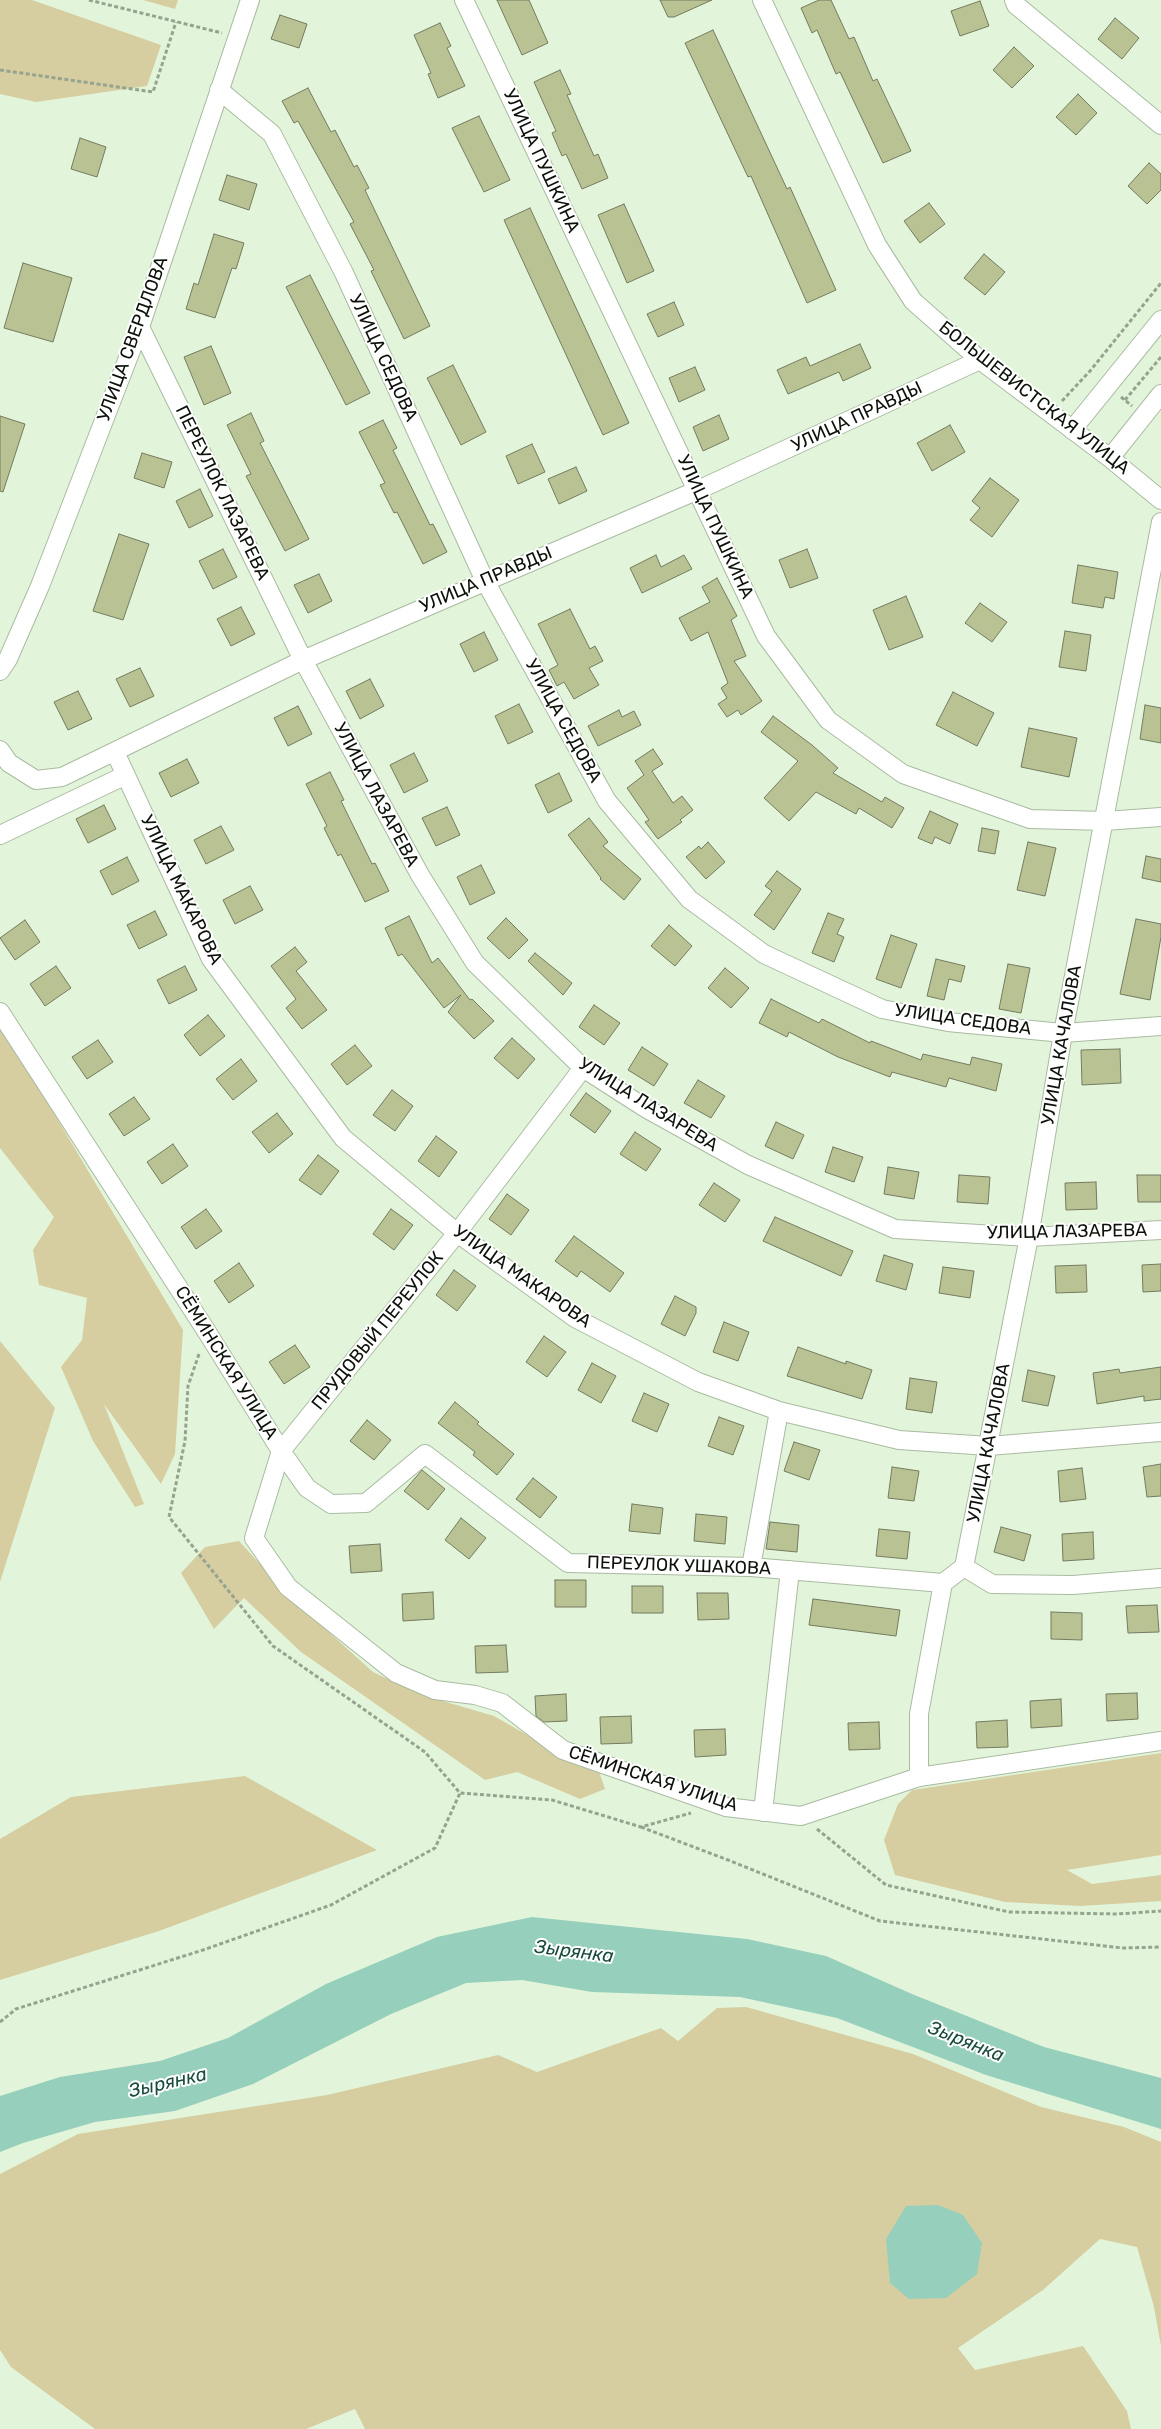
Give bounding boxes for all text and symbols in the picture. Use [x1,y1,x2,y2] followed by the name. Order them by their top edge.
[498,86,584,236] street label: УЛИЦА ПУШКИНА
[93,254,173,424] street label: УЛИЦА СВЕРДЛОВА
[344,291,422,425] street label: УЛИЦА СЕДОВА
[934,317,1134,479] street label: БОЛЬШЕВИСТСКАЯ УЛИЦА
[788,377,926,457] street label: УЛИЦА ПРАВДЫ
[170,402,274,584] street label: ПЕРЕУЛОК ЛАЗАРЕВА
[672,452,758,602] street label: УЛИЦА ПУШКИНА
[417,542,555,618] street label: УЛИЦА ПРАВДЫ
[520,656,606,786] street label: УЛИЦА СЕДОВА
[329,719,423,871] street label: УЛИЦА ЛАЗАРЕВА
[135,812,227,968] street label: УЛИЦА МАКАРОВА
[1037,963,1087,1127] street label: УЛИЦА КАЧАЛОВА
[893,1000,1033,1040] street label: УЛИЦА СЕДОВА
[574,1053,722,1157] street label: УЛИЦА ЛАЗАРЕВА
[987,1220,1147,1244] street label: УЛИЦА ЛАЗАРЕВА
[449,1221,595,1333] street label: УЛИЦА МАКАРОВА
[308,1248,448,1414] street label: ПРУДОВЫЙ ПЕРЕУЛОК
[170,1282,282,1444] street label: СЁМИНСКАЯ УЛИЦА
[963,1361,1015,1525] street label: УЛИЦА КАЧАЛОВА
[587,1552,771,1580] street label: ПЕРЕУЛОК УШАКОВА
[566,1741,740,1817] street label: СЁМИНСКАЯ УЛИЦА
[533,1936,615,1968] water label: Зырянка
[925,2017,1007,2067] water label: Зырянка
[127,2063,209,2103] water label: Зырянка

